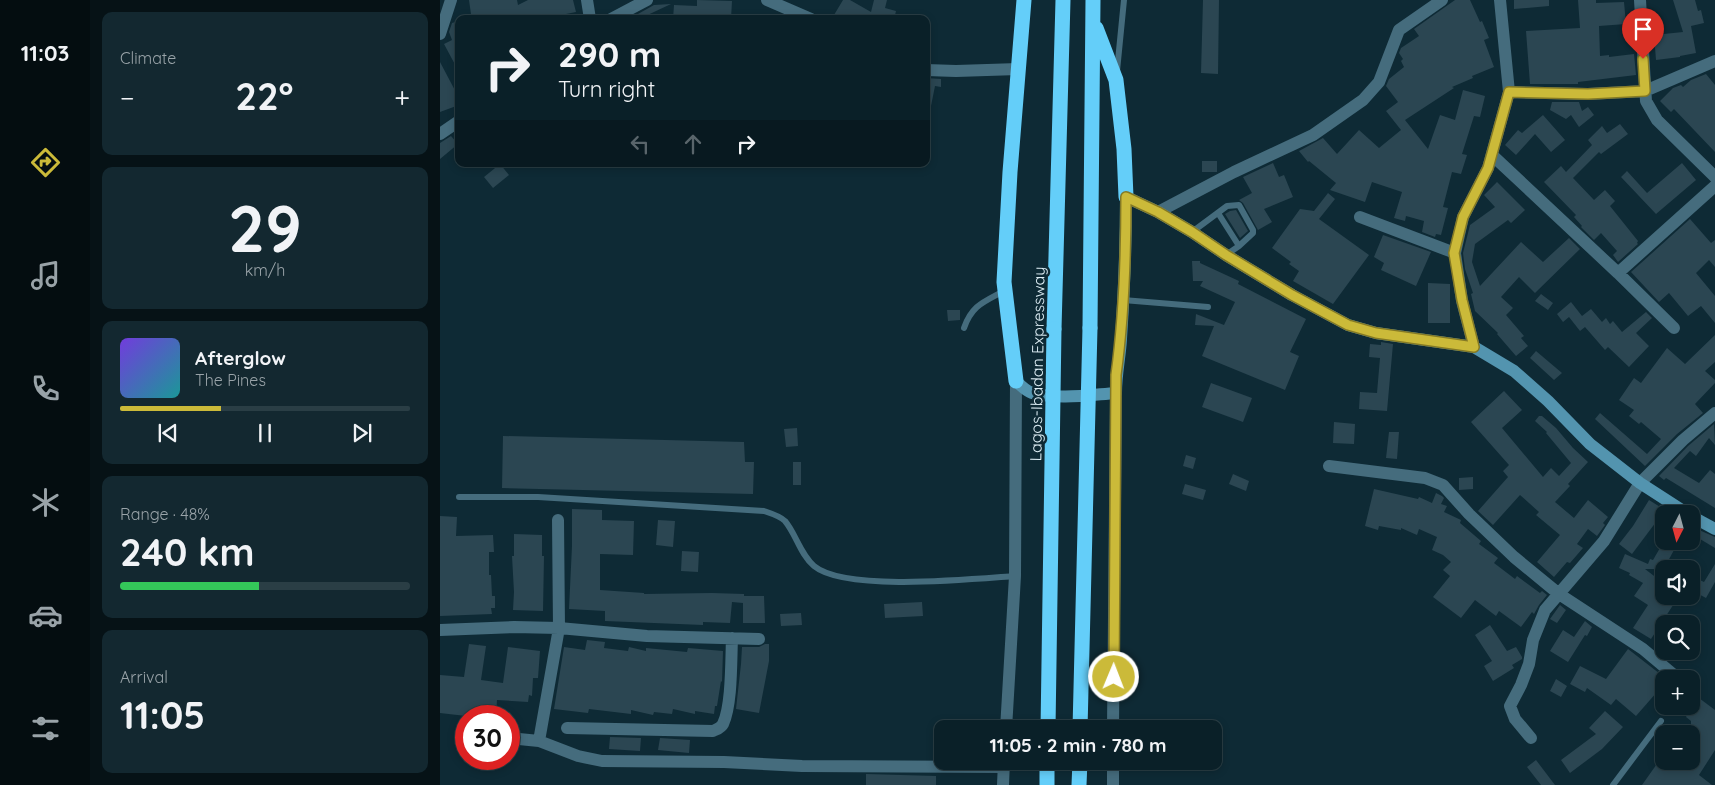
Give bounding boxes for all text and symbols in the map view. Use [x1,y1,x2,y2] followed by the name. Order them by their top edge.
[1622,8,1664,59] pin
[1629,15,1657,43] icon: arrive
[558,32,661,76] text: 290 m
[475,35,540,100] icon: right
[21,39,69,67] text: 11:03
[120,48,176,68] text: Climate
[235,72,293,120] text: 22°
[558,75,655,103] text: Turn right
[120,80,135,115] text: −
[394,80,410,115] text: +
[626,130,654,158] icon: left
[679,130,707,158] icon: ahead
[732,130,760,158] icon: right
[28,145,63,180] icon: directions
[228,187,302,268] text: 29
[28,258,63,293] icon: music
[245,260,285,280] text: km/h
[1025,266,1049,462] street label: Lagos-Ibadan Expressway
[195,346,286,370] text: Afterglow
[195,370,266,390] text: The Pines
[28,371,63,406] icon: phone
[154,419,182,447] icon: previous
[251,419,279,447] icon: pause
[348,419,376,447] icon: next
[28,485,63,520] icon: climate
[120,504,210,524] text: Range · 48%
[1655,505,1700,550] north arrow
[1655,505,1700,770] map controls
[120,528,255,576] text: 240 km
[1655,560,1700,605] button: sound
[28,598,63,633] icon: car
[1655,615,1700,660] button: search
[1087,650,1139,702] position arrow
[120,667,168,687] text: Arrival
[1655,670,1700,715] button: +
[120,691,205,739] text: 11:05
[455,705,520,770] speed limit sign: 30
[28,711,63,746] icon: filters
[1655,725,1700,770] button: −
[989,733,1167,757] text: 11:05 · 2 min · 780 m

